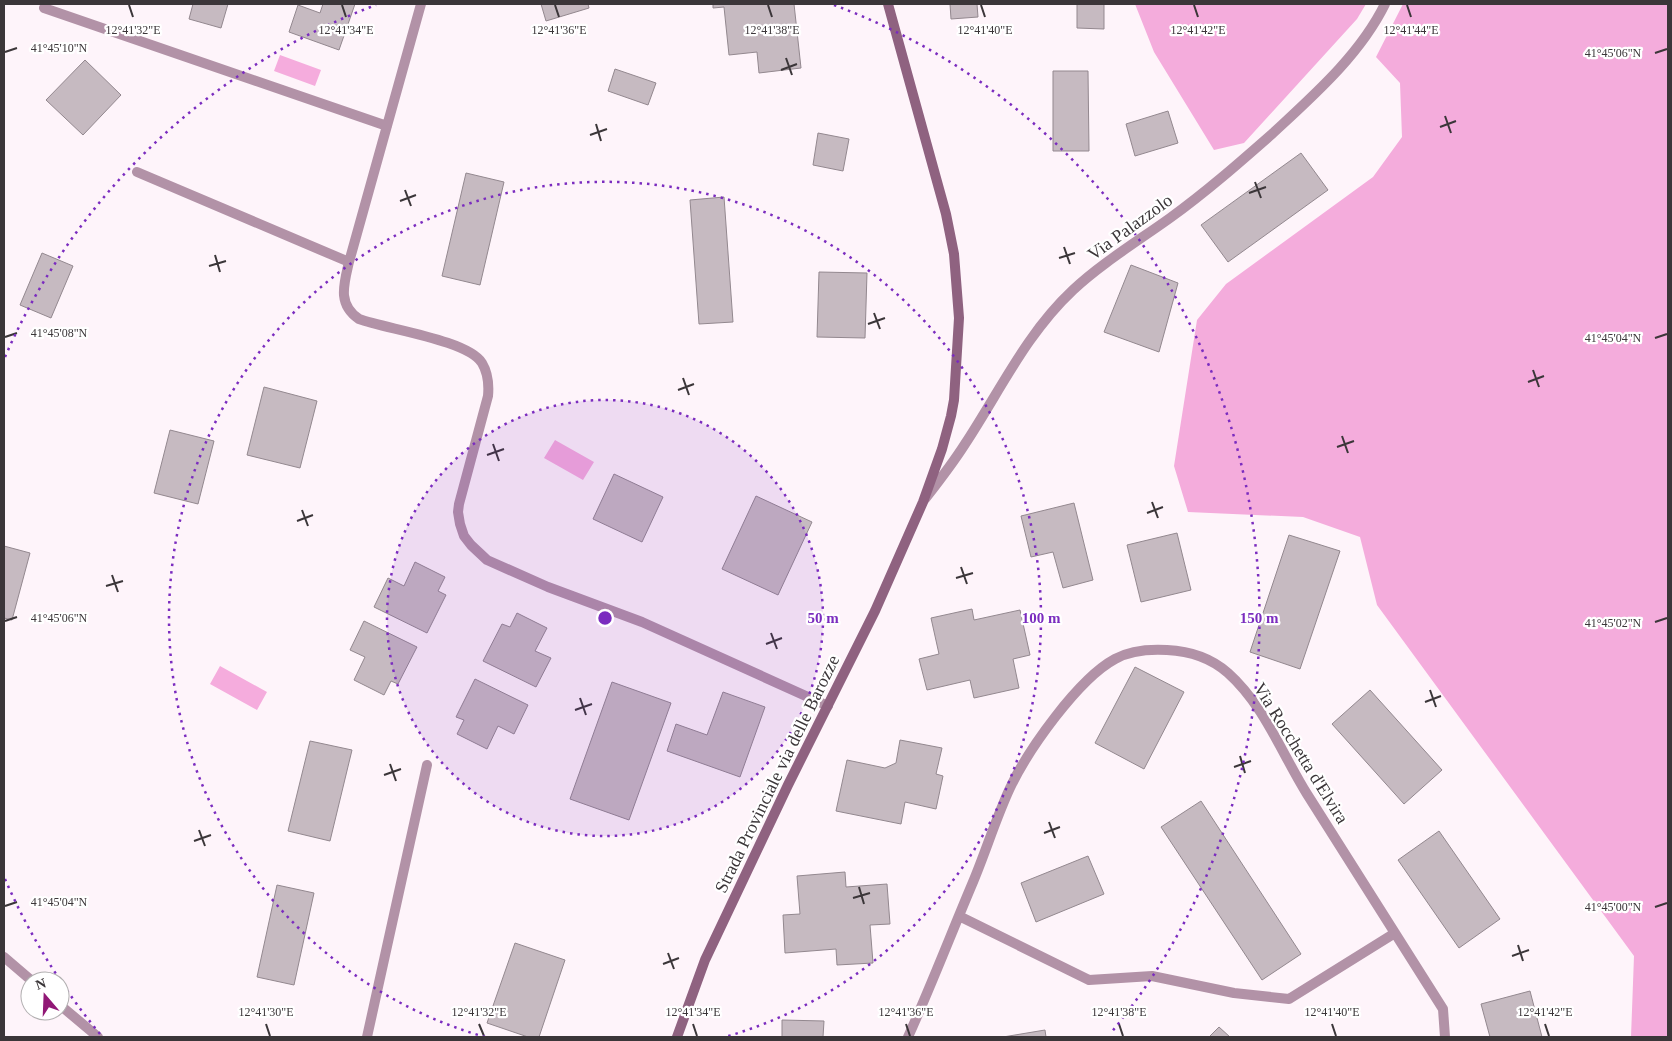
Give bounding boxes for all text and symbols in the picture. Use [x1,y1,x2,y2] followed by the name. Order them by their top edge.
[105,23,161,37] text: 12°41'32"E
[318,23,374,37] text: 12°41'34"E
[531,23,587,37] text: 12°41'36"E
[744,23,800,37] text: 12°41'38"E
[957,23,1013,37] text: 12°41'40"E
[1170,23,1226,37] text: 12°41'42"E
[1383,23,1439,37] text: 12°41'44"E
[31,41,88,55] text: 41°45'10"N
[1585,46,1642,60] text: 41°45'06"N
[1084,190,1176,264] street label: Via Palazzolo
[31,326,88,340] text: 41°45'08"N
[1585,331,1642,345] text: 41°45'04"N
[596,609,614,627] centre of rings
[807,610,839,626] text: 50 m
[1022,610,1061,626] text: 100 m
[1240,610,1279,626] text: 150 m
[31,611,88,625] text: 41°45'06"N
[1585,616,1642,630] text: 41°45'02"N
[711,652,843,896] street label: Strada Provinciale via delle Barozze
[1250,679,1352,827] street label: Via Rocchetta d'Elvira
[31,895,88,909] text: 41°45'04"N
[1585,900,1642,914] text: 41°45'00"N
[20,971,70,1021] north arrow
[34,975,48,993] text: N
[238,1005,294,1019] text: 12°41'30"E
[451,1005,507,1019] text: 12°41'32"E
[665,1005,721,1019] text: 12°41'34"E
[878,1005,934,1019] text: 12°41'36"E
[1091,1005,1147,1019] text: 12°41'38"E
[1304,1005,1360,1019] text: 12°41'40"E
[1517,1005,1573,1019] text: 12°41'42"E

